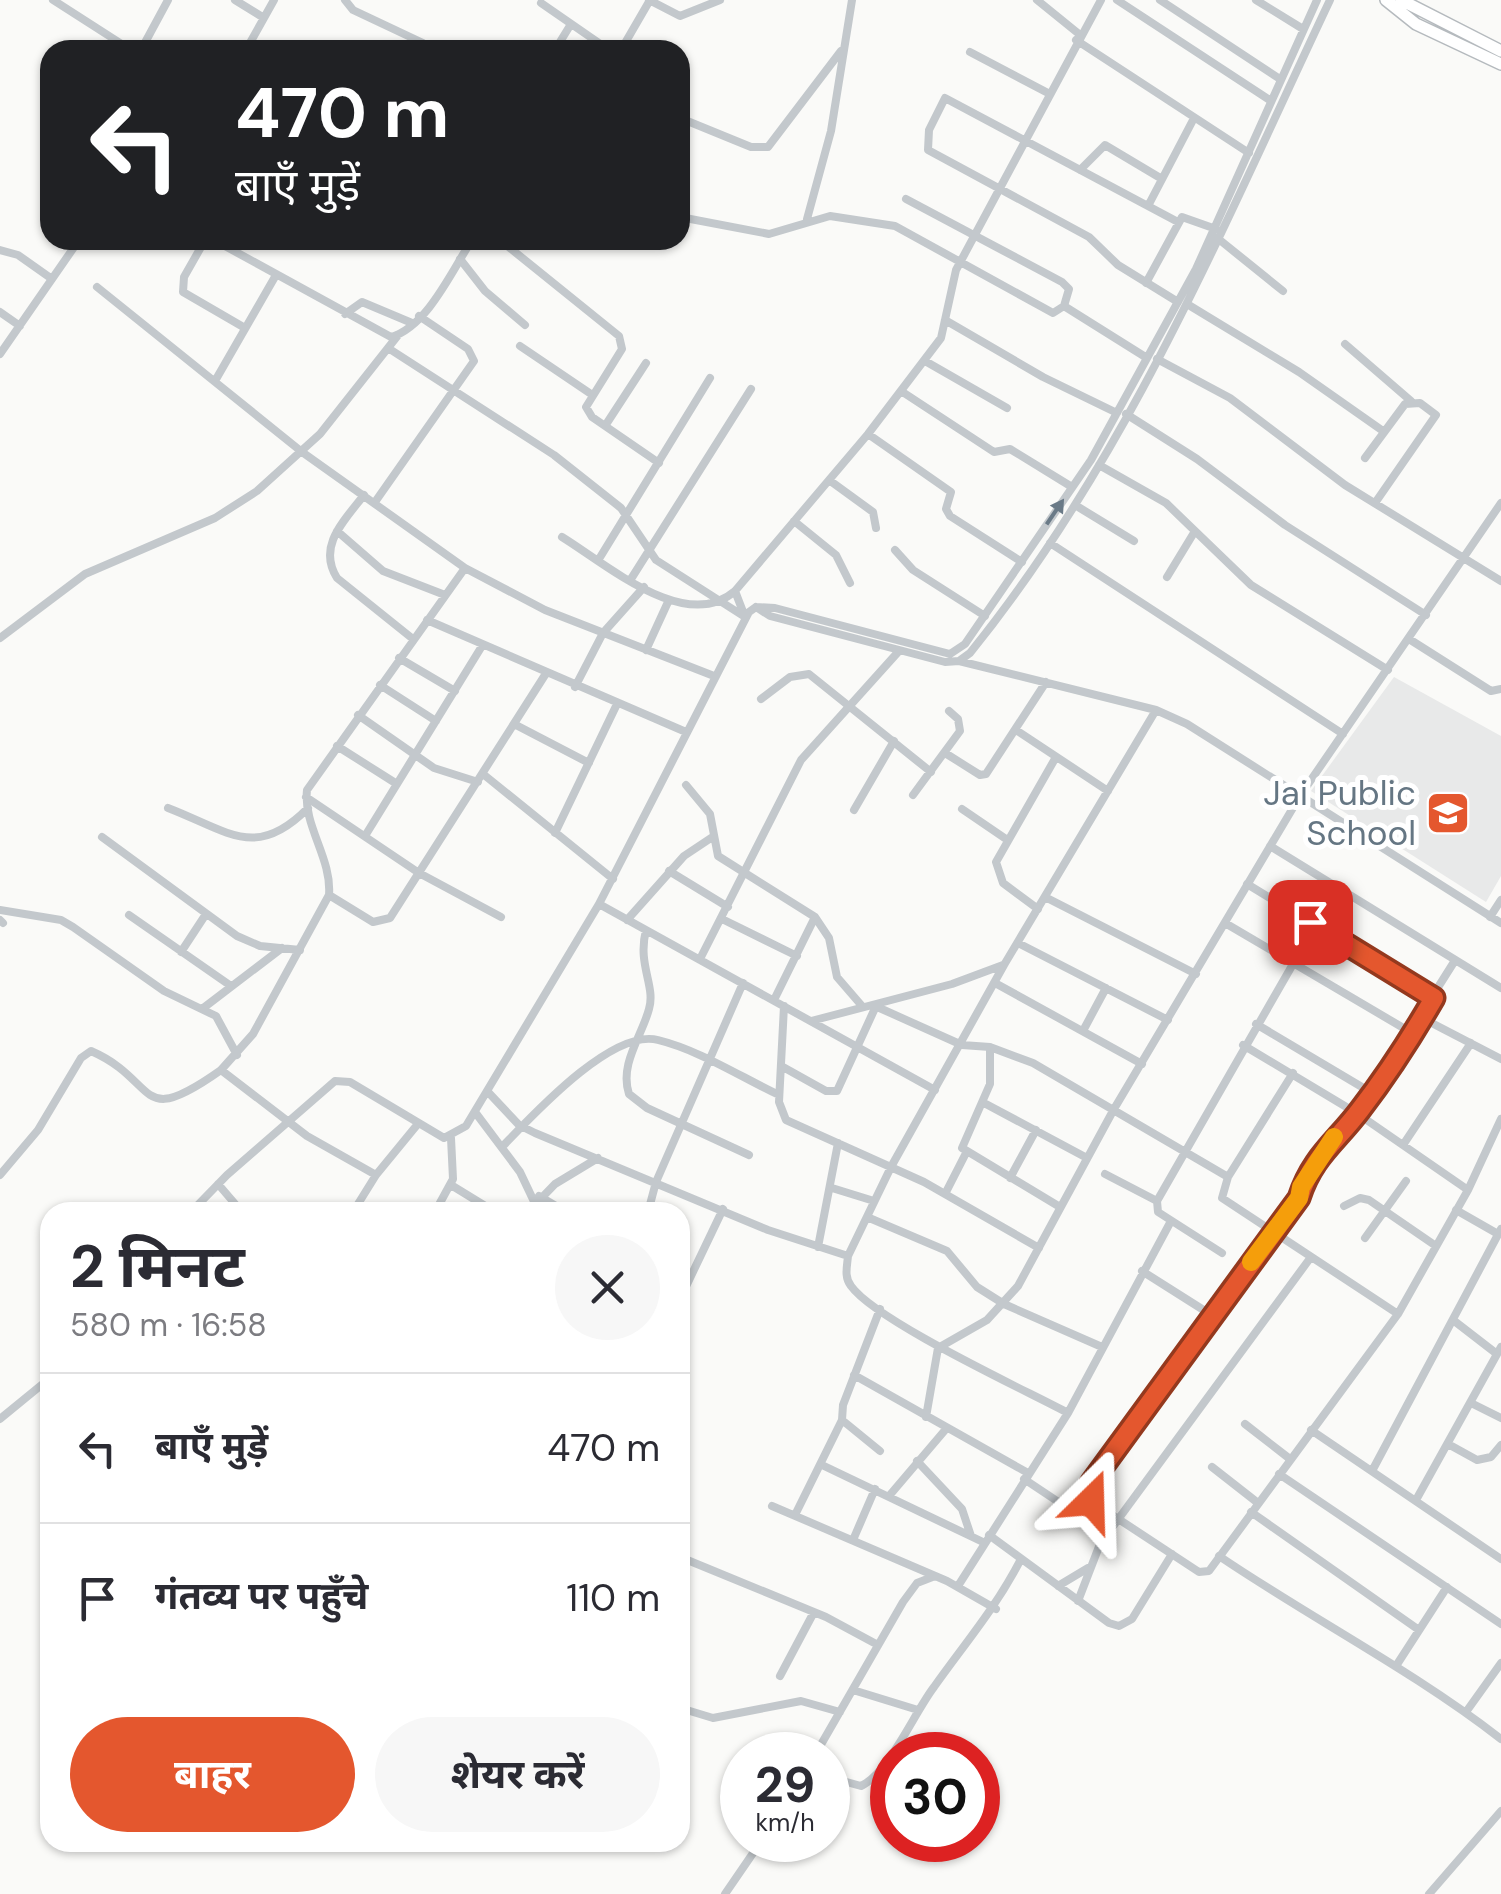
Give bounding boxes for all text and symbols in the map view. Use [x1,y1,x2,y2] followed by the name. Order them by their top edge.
[235,68,449,159] text: 470 m
[70,80,200,210] icon: left
[235,156,360,215] text: बाएँ मुड़ें
[1045,499,1064,526] one-way arrow
[1263,770,1416,856] place label: Jai Public School
[1425,790,1471,836] school or university icon: Jai Public School
[1268,880,1353,965] pin
[1283,895,1338,950] icon: arrive
[70,1227,245,1306] text: 2 मिनट
[555,1235,660,1340] button: close
[70,1304,267,1346] text: 580 m · 16:58
[70,1421,125,1476] icon: left
[155,1421,268,1471] text: बाएँ मुड़ें
[547,1423,660,1473] text: 470 m
[1039,1449,1143,1553] position arrow
[70,1571,125,1626] icon: arrive
[155,1571,368,1621] text: गंतव्य पर पहुँचे
[566,1573,660,1623] text: 110 m
[70,1717,355,1832] button: बाहर
[375,1717,660,1832] button: शेयर करें
[870,1732,1000,1862] speed limit sign: 30
[755,1752,815,1818] text: 29
[755,1806,815,1839] text: km/h

